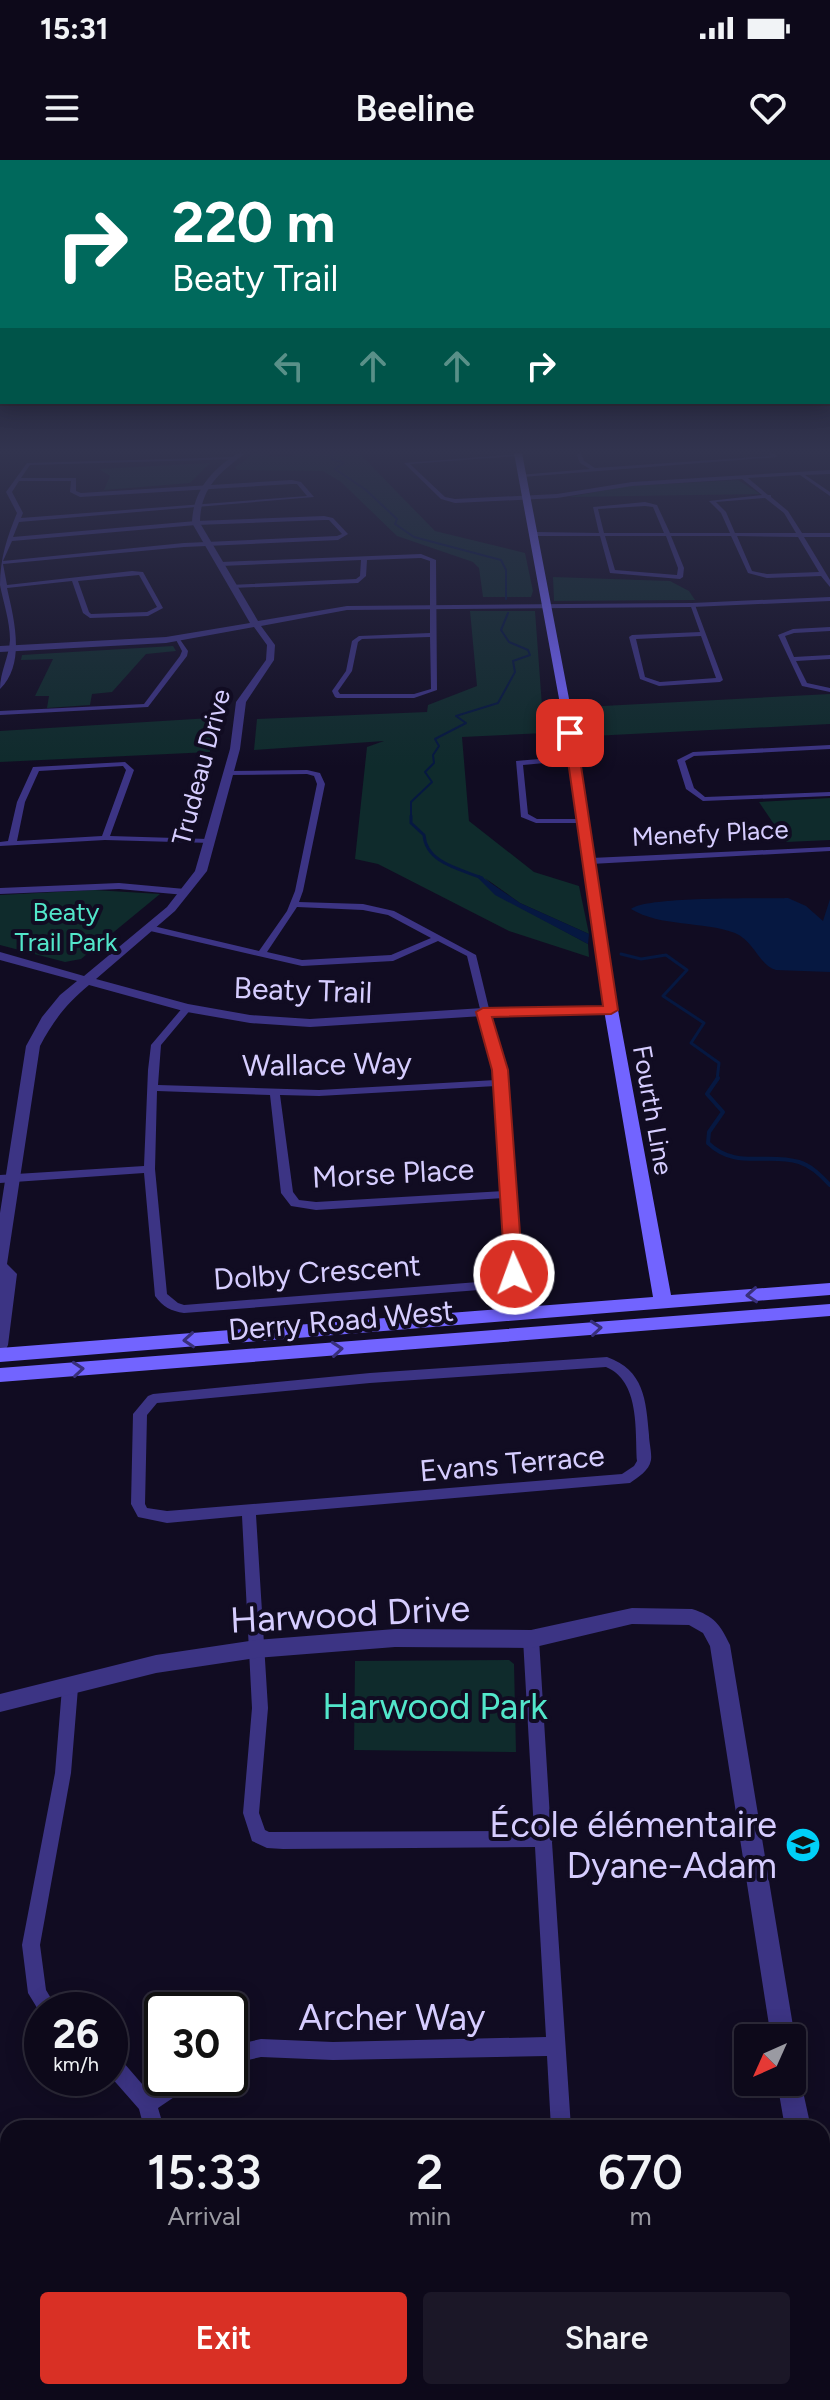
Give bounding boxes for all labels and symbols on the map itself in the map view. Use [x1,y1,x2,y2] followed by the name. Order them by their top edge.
[165,685,237,849] street label: Trudeau Drive
[536,699,604,767] pin
[631,813,789,853] street label: Menefy Place
[15,896,118,958] park label: Beaty Trail Park
[233,969,373,1011] street label: Beaty Trail
[626,1043,680,1177] street label: Fourth Line
[242,1044,412,1084] street label: Wallace Way
[311,1150,475,1196] street label: Morse Place
[472,1232,556,1316] position arrow
[212,1246,422,1298] street label: Dolby Crescent
[745,1286,758,1303] one-way arrow
[227,1292,455,1348] street label: Derry Road West
[590,1320,603,1337] one-way arrow
[182,1331,195,1348] one-way arrow
[331,1341,344,1358] one-way arrow
[72,1361,85,1378] one-way arrow
[418,1436,606,1490] street label: Evans Terrace
[229,1586,471,1642] street label: Harwood Drive
[322,1685,548,1728] park label: Harwood Park
[489,1803,777,1887] place label: École élémentaire Dyane-Adam
[784,1826,822,1864] school or university icon: École élémentaire Dyane-Adam
[144,1992,248,2096] speed limit sign: 30
[299,1996,486,2039] street label: Archer Way
[734,2024,806,2096] north arrow

